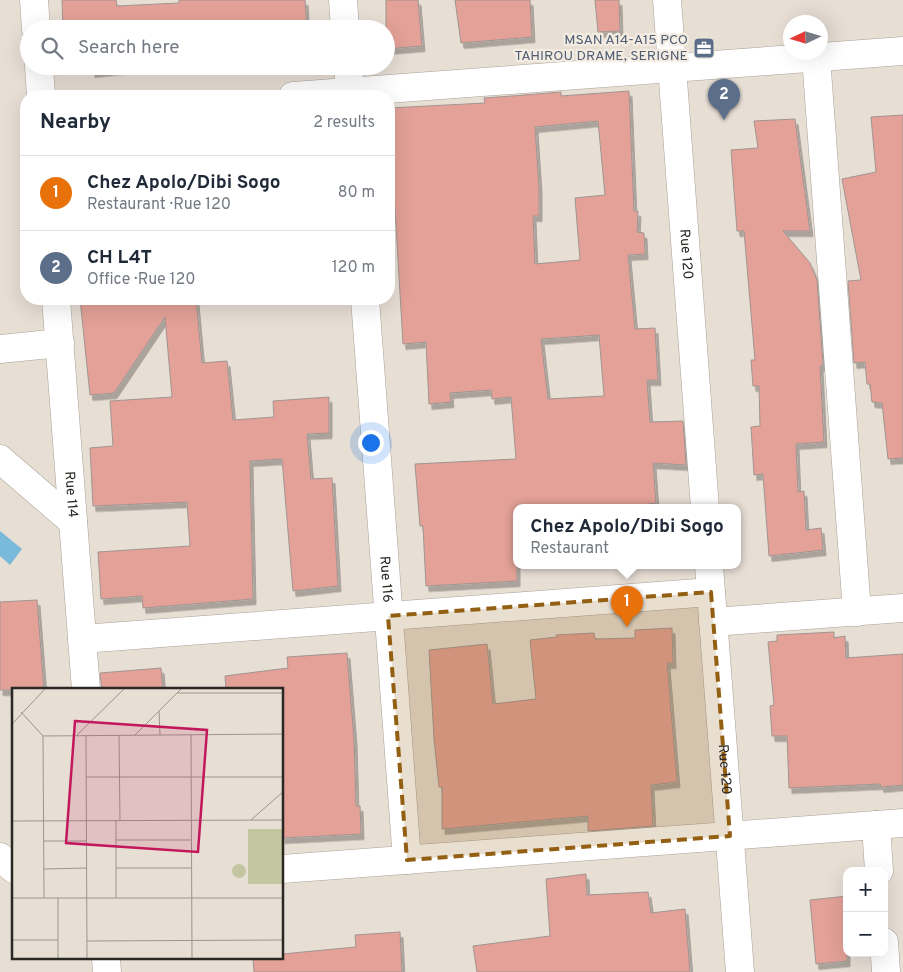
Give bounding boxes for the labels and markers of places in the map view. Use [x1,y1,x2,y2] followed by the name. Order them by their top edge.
[515,32,688,65] place label: MSAN A14-A15 PCO TAHIROU DRAME, SERIGNE
[692,36,716,60] office icon: MSAN A14-A15 PCO TAHIROU DRAME, SERIGNE
[708,79,740,120] pin: 2
[611,586,643,627] pin: 1

